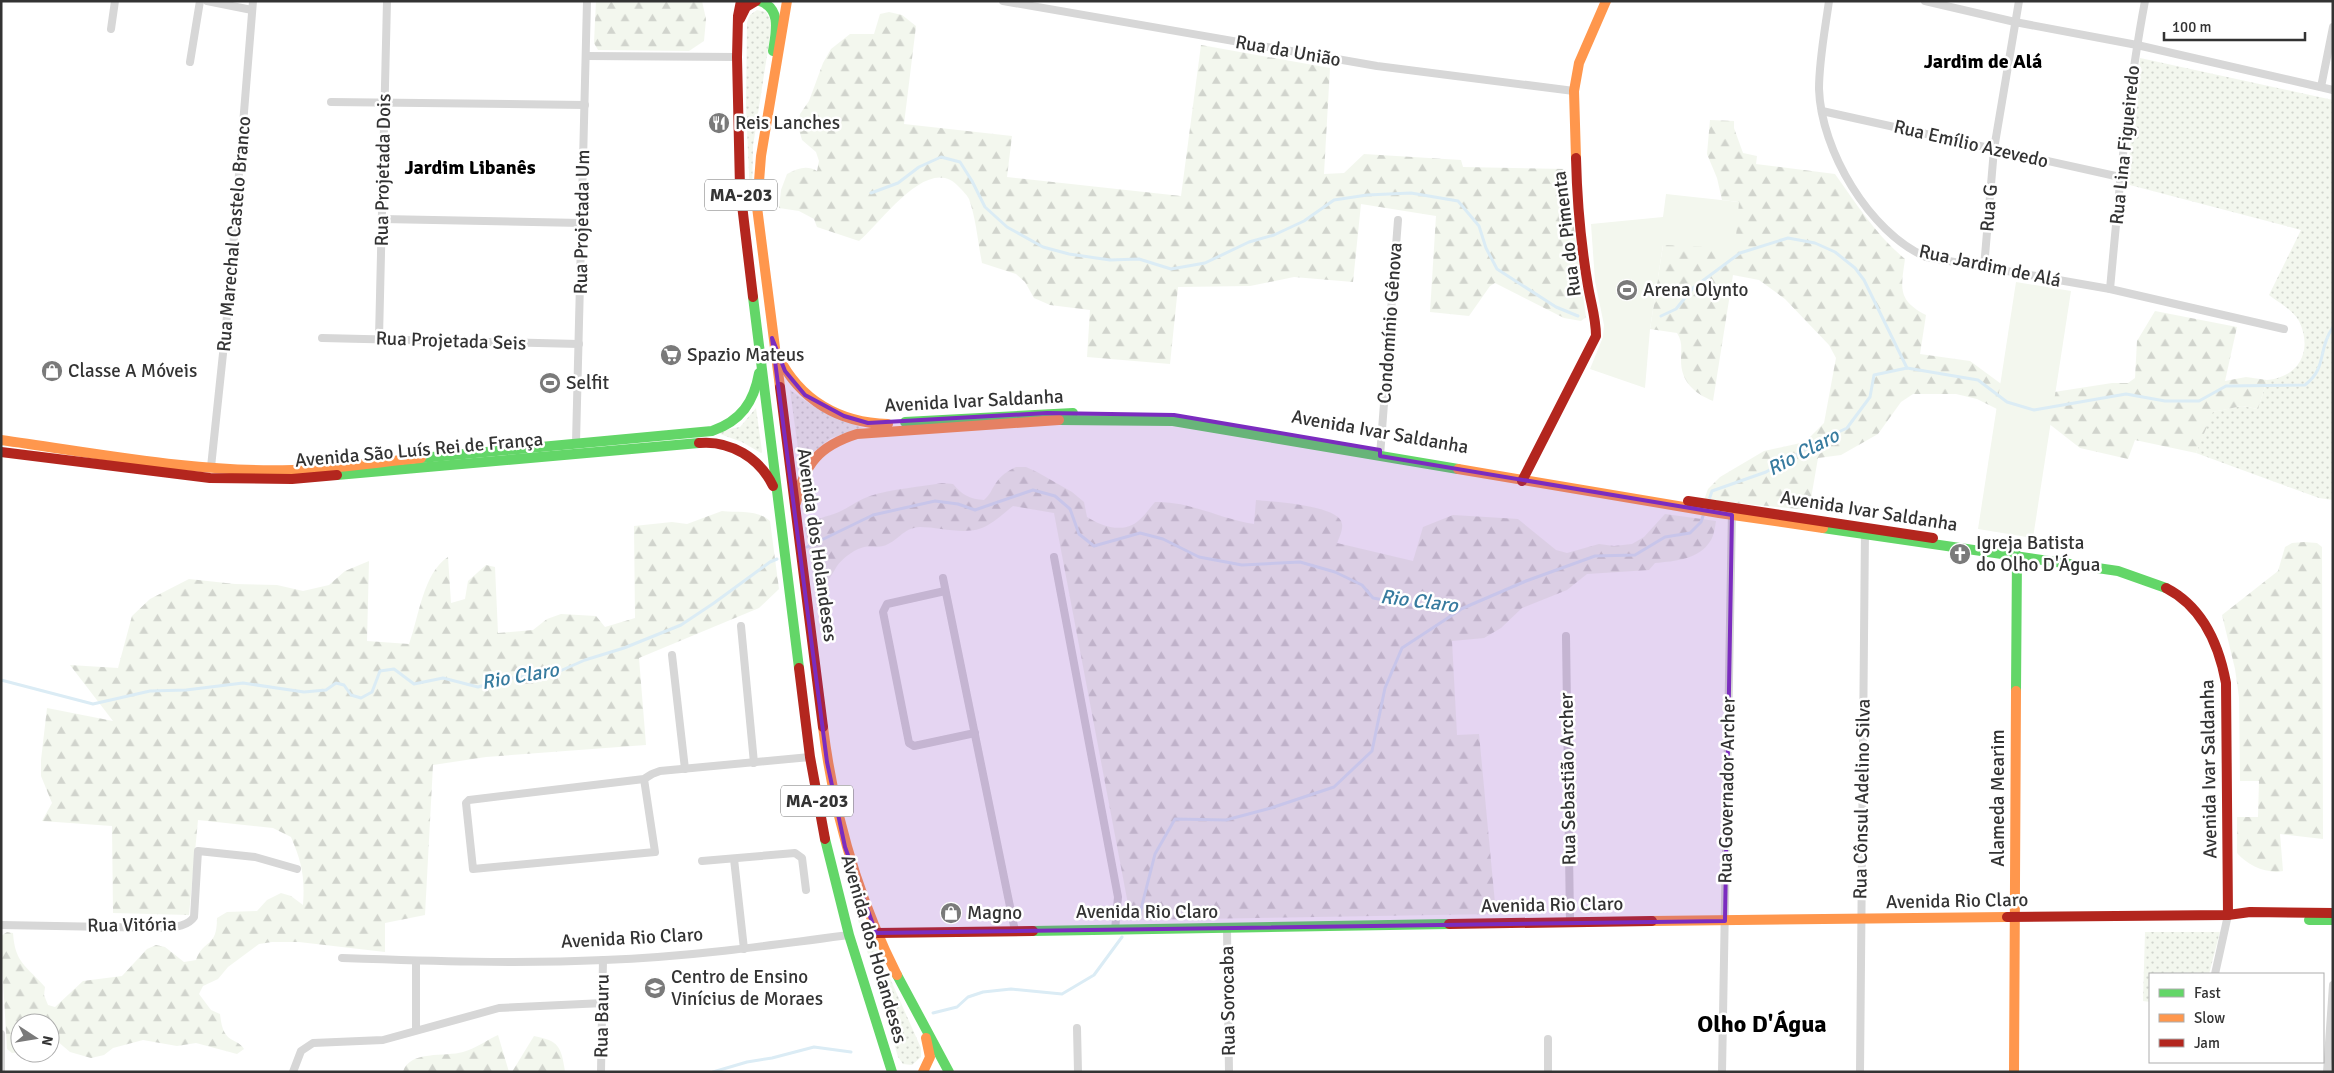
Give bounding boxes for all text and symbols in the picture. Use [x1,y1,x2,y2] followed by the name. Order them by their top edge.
[2164,10,2305,42] scale bar
[2172,18,2212,36] text: 100 m
[1233,30,1343,72] street label: Rua da União
[1924,49,2042,74] district label: Jardim de Alá
[2105,64,2145,226] street label: Rua Lina Figueiredo
[370,93,396,247] street label: Rua Projetada Dois
[707,111,731,135] restaurant icon: Reis Lanches
[735,111,840,135] place label: Reis Lanches
[212,115,256,353] street label: Rua Marechal Castelo Branco
[1891,115,2051,173] street label: Rua Emílio Azevedo
[569,149,595,295] street label: Rua Projetada Um
[404,155,536,180] district label: Jardim Libanês
[1547,170,1587,298] street label: Rua do Pimenta
[705,180,777,210] road number: MA-203
[1975,183,2003,233] street label: Rua G
[1917,239,2063,293] street label: Rua Jardim de Alá
[1372,242,1408,404] street label: Condomínio Gênova
[1615,278,1639,302] sports icon: Arena Olynto
[1643,278,1749,302] place label: Arena Olynto
[375,326,527,356] street label: Rua Projetada Seis
[659,343,683,367] supermarket icon: Spazio Mateus
[687,343,804,367] place label: Spazio Mateus
[40,359,64,383] shop icon: Classe A Móveis
[68,359,197,383] place label: Classe A Móveis
[538,371,562,395] sports icon: Selfit
[566,371,609,395] place label: Selfit
[884,384,1064,418] street label: Avenida Ivar Saldanha
[1290,405,1470,459] street label: Avenida Ivar Saldanha
[1763,422,1845,481] water label: Rio Claro
[294,427,544,473] street label: Avenida São Luís Rei de França
[792,447,842,643] street label: Avenida dos Holandeses
[1779,485,1959,537] street label: Avenida Ivar Saldanha
[1976,531,2100,577] place label: Igreja Batista do Olho D'Água
[1948,542,1972,566] church icon: Igreja Batista do Olho D'Água
[1379,584,1461,618] water label: Rio Claro
[480,657,562,695] water label: Rio Claro
[2195,679,2223,859] street label: Avenida Ivar Saldanha
[1554,692,1582,866] street label: Rua Sebastião Archer
[1713,696,1741,884] street label: Rua Governador Archer
[1848,698,1876,900] street label: Rua Cônsul Adelino Silva
[1986,729,2010,867] street label: Alameda Mearim
[781,786,853,816] road number: MA-203
[836,852,912,1046] street label: Avenida dos Holandeses
[1886,888,2029,914] street label: Avenida Rio Claro
[1481,892,1624,918] street label: Avenida Rio Claro
[1076,900,1218,924] street label: Avenida Rio Claro
[939,901,963,925] shop icon: Magno
[967,901,1022,925] place label: Magno
[87,912,177,938] street label: Rua Vitória
[560,922,704,954] street label: Avenida Rio Claro
[1215,946,1241,1056] street label: Rua Sorocaba
[671,965,823,1011] place label: Centro de Ensino Vinícius de Moraes
[2149,973,2324,1063] legend
[589,974,615,1058] street label: Rua Bauru
[643,976,667,1000] school or university icon: Centro de Ensino Vinícius de Moraes
[2194,984,2221,1002] text: Fast
[1697,1009,1827,1039] district label: Olho D'Água
[2194,1009,2225,1027] text: Slow
[10,1013,60,1063] north arrow
[38,1034,57,1047] text: N
[2194,1034,2220,1052] text: Jam

